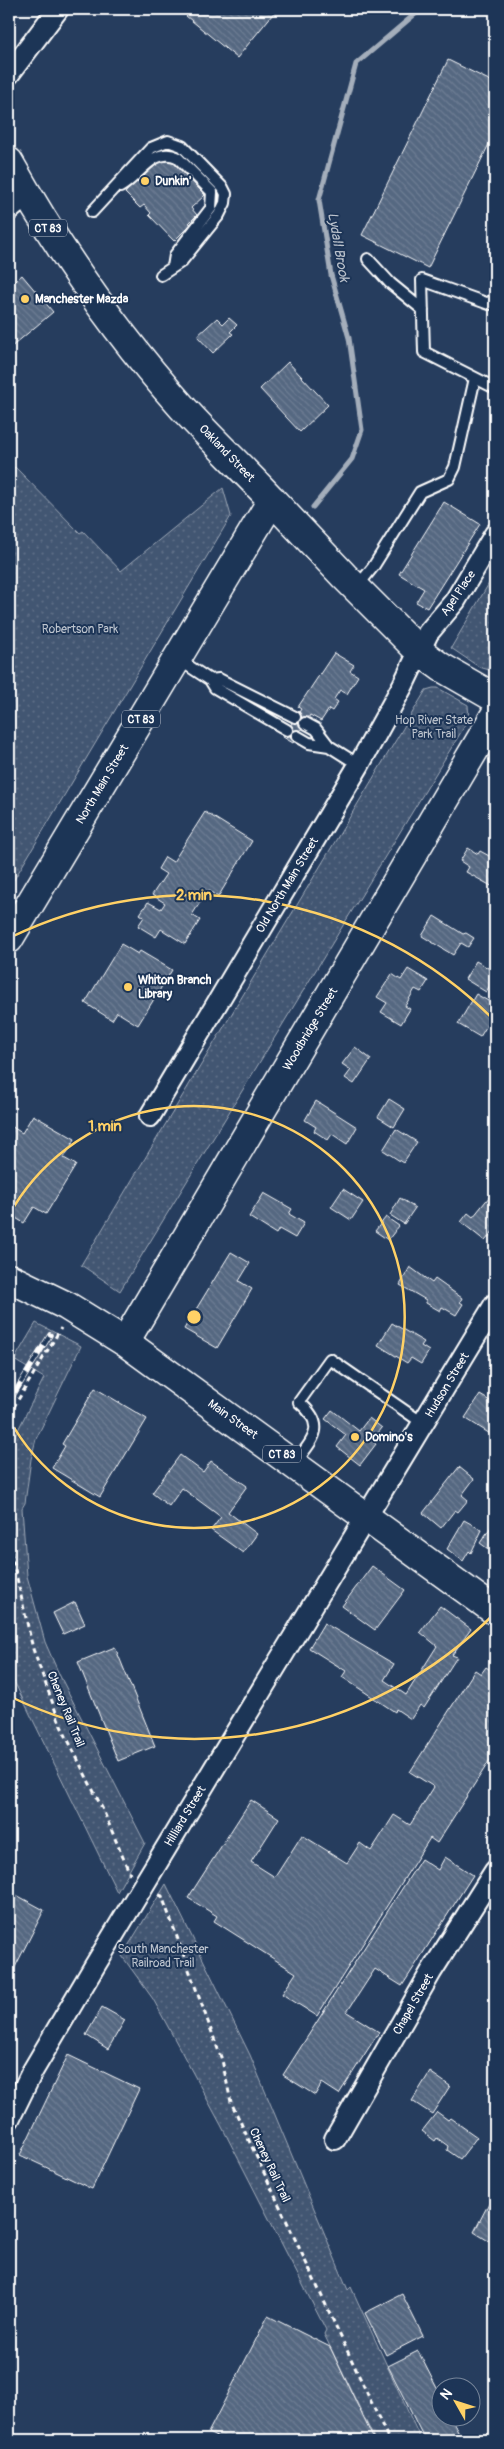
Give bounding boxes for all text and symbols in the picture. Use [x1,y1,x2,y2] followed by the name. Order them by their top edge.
[155,174,191,189] place label: Dunkin'
[139,175,151,187] marker: Dunkin'
[324,211,353,284] water label: Lydall Brook
[29,220,67,237] road number: CT 83
[35,292,129,307] place label: Manchester Mazda
[19,293,31,305] marker: Manchester Mazda
[196,421,258,485] street label: Oakland Street
[438,568,479,619] street label: Apel Place
[42,622,118,637] park label: Robertson Park
[122,711,160,728] road number: CT 83
[395,713,473,742] park label: Hop River State Park Trail
[73,742,132,827] street label: North Main Street
[253,835,322,936] street label: Old North Main Street
[176,886,212,905] text: 2 min
[138,973,212,1002] place label: Whiton Branch Library
[122,981,134,993] marker: Whiton Branch Library
[280,985,341,1074] street label: Woodbridge Street
[88,1117,122,1136] text: 1 min
[185,1308,203,1326] centre of rings
[422,1350,473,1420] street label: Hudson Street
[205,1396,261,1443] street label: Main Street
[365,1430,413,1445] place label: Domino's
[349,1431,361,1443] marker: Domino's
[263,1446,301,1462] road number: CT 83
[44,1669,88,1749] street label: Cheney Rail Trail
[161,1783,210,1849] street label: Hilliard Street
[117,1942,209,1971] park label: South Manchester Railroad Trail
[390,1971,437,2038] street label: Chapel Street
[246,2126,293,2205] street label: Cheney Rail Trail
[432,2376,482,2426] north arrow
[437,2385,456,2403] text: N

